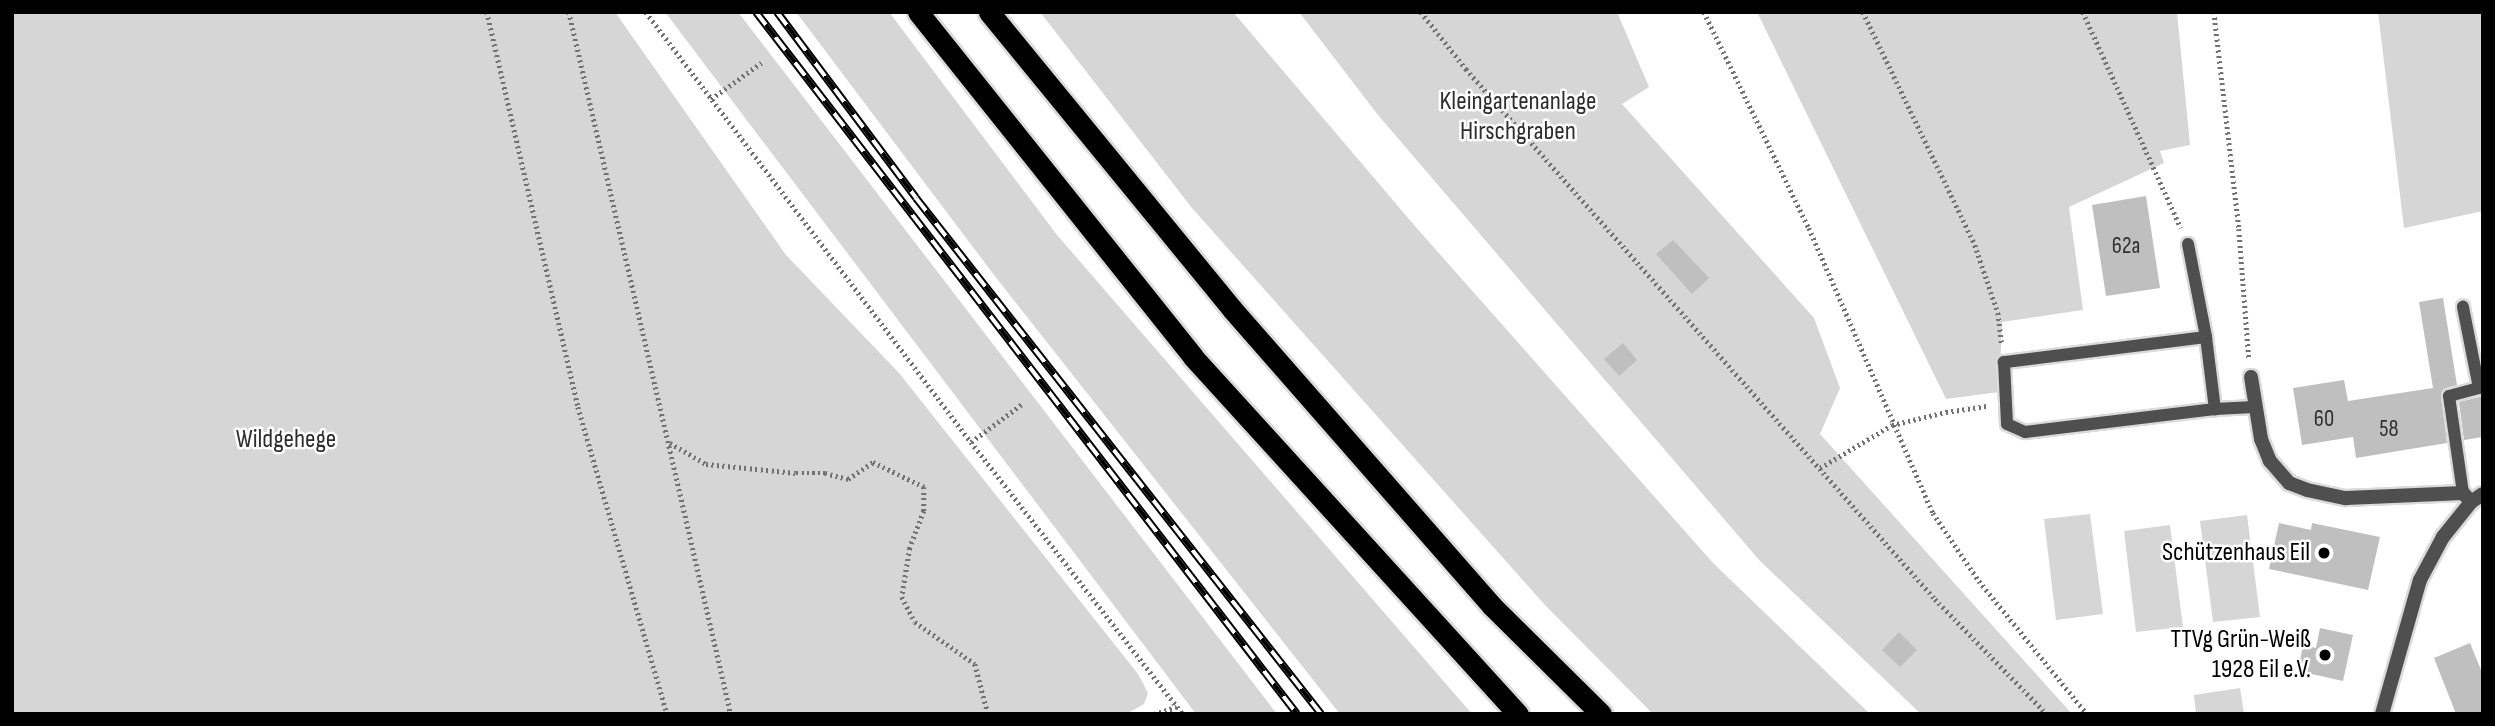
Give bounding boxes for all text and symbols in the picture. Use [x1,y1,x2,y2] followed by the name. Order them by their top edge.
[1440,86,1596,148] park label: Kleingartenanlage Hirschgraben
[2112,232,2140,260] house number: 62a
[2314,405,2334,433] house number: 60
[2379,415,2399,443] house number: 58
[236,424,336,456] park label: Wildgehege
[2162,537,2310,569] place label: Schützenhaus Eil
[2316,545,2332,561] marker: Schützenhaus Eil
[2170,624,2311,686] place label: TTVg Grün-Weiß 1928 Eil e.V.
[2317,647,2333,663] marker: TTVg Grün-Weiß 1928 Eil e.V.

